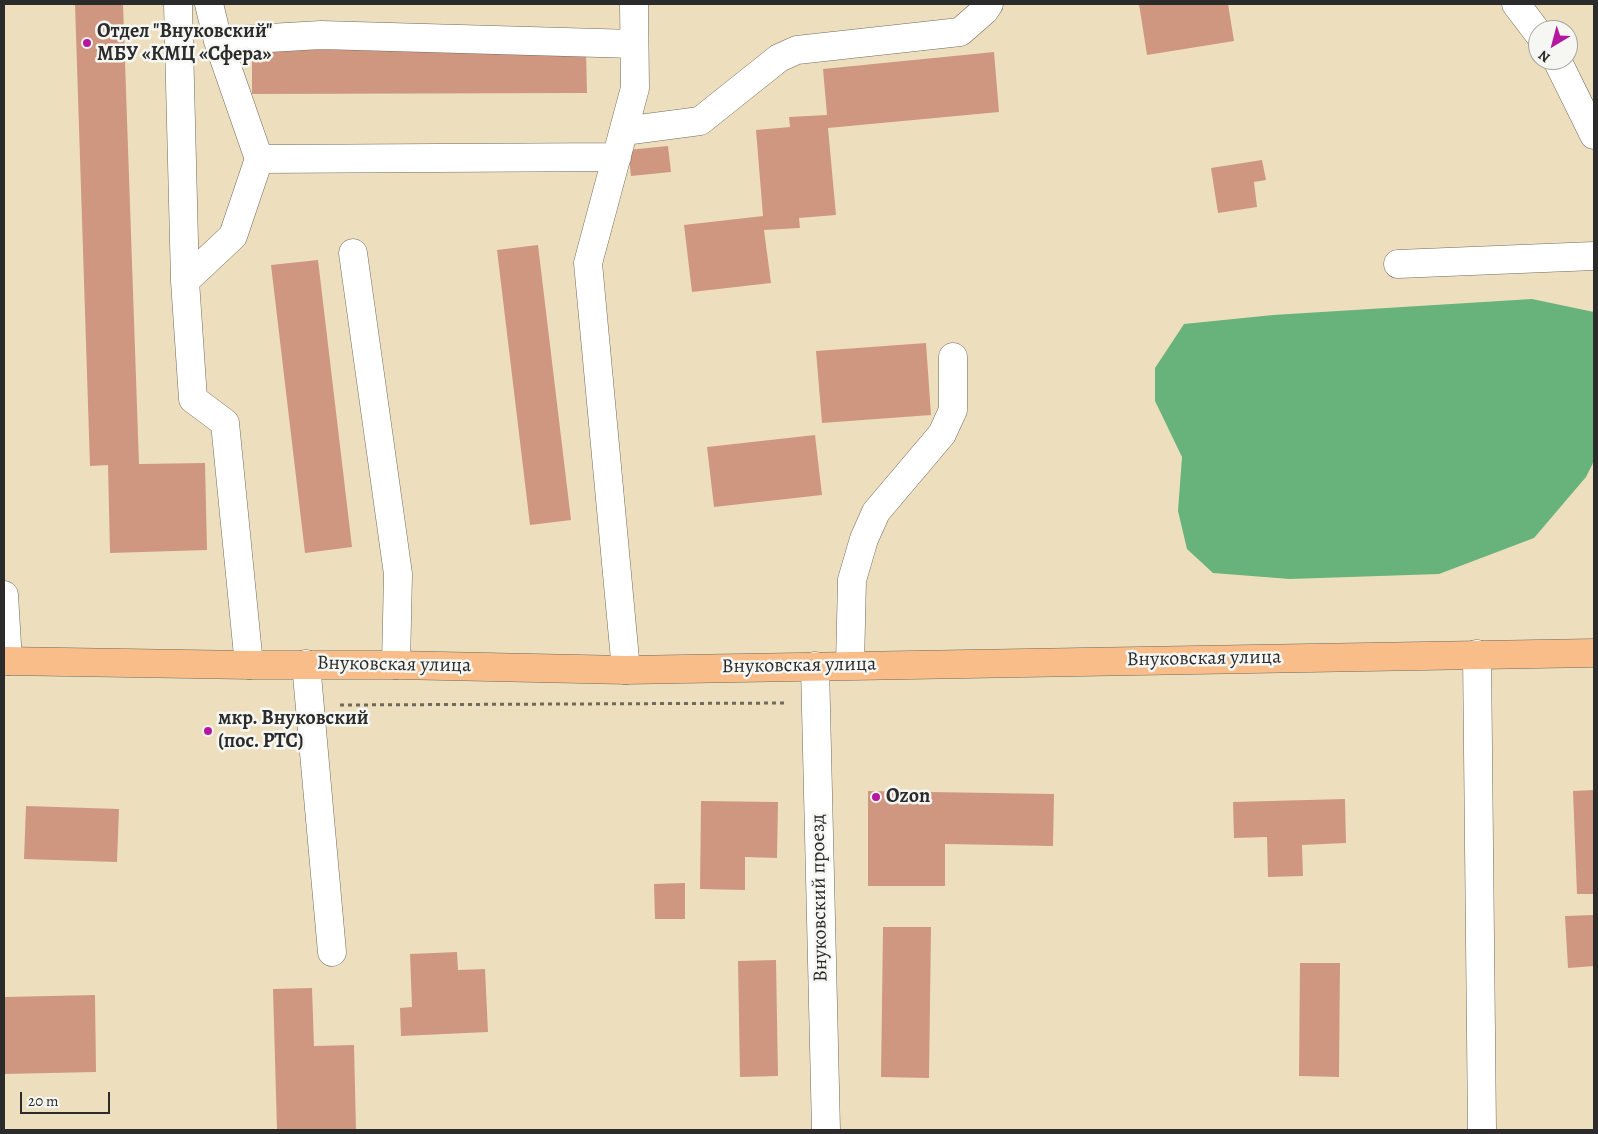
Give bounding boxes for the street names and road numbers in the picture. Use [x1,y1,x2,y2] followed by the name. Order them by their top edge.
[1127,646,1281,672] street label: Внуковская улица
[317,652,471,678] street label: Внуковская улица
[722,653,876,679] street label: Внуковская улица
[807,814,833,982] street label: Внуковский проезд

